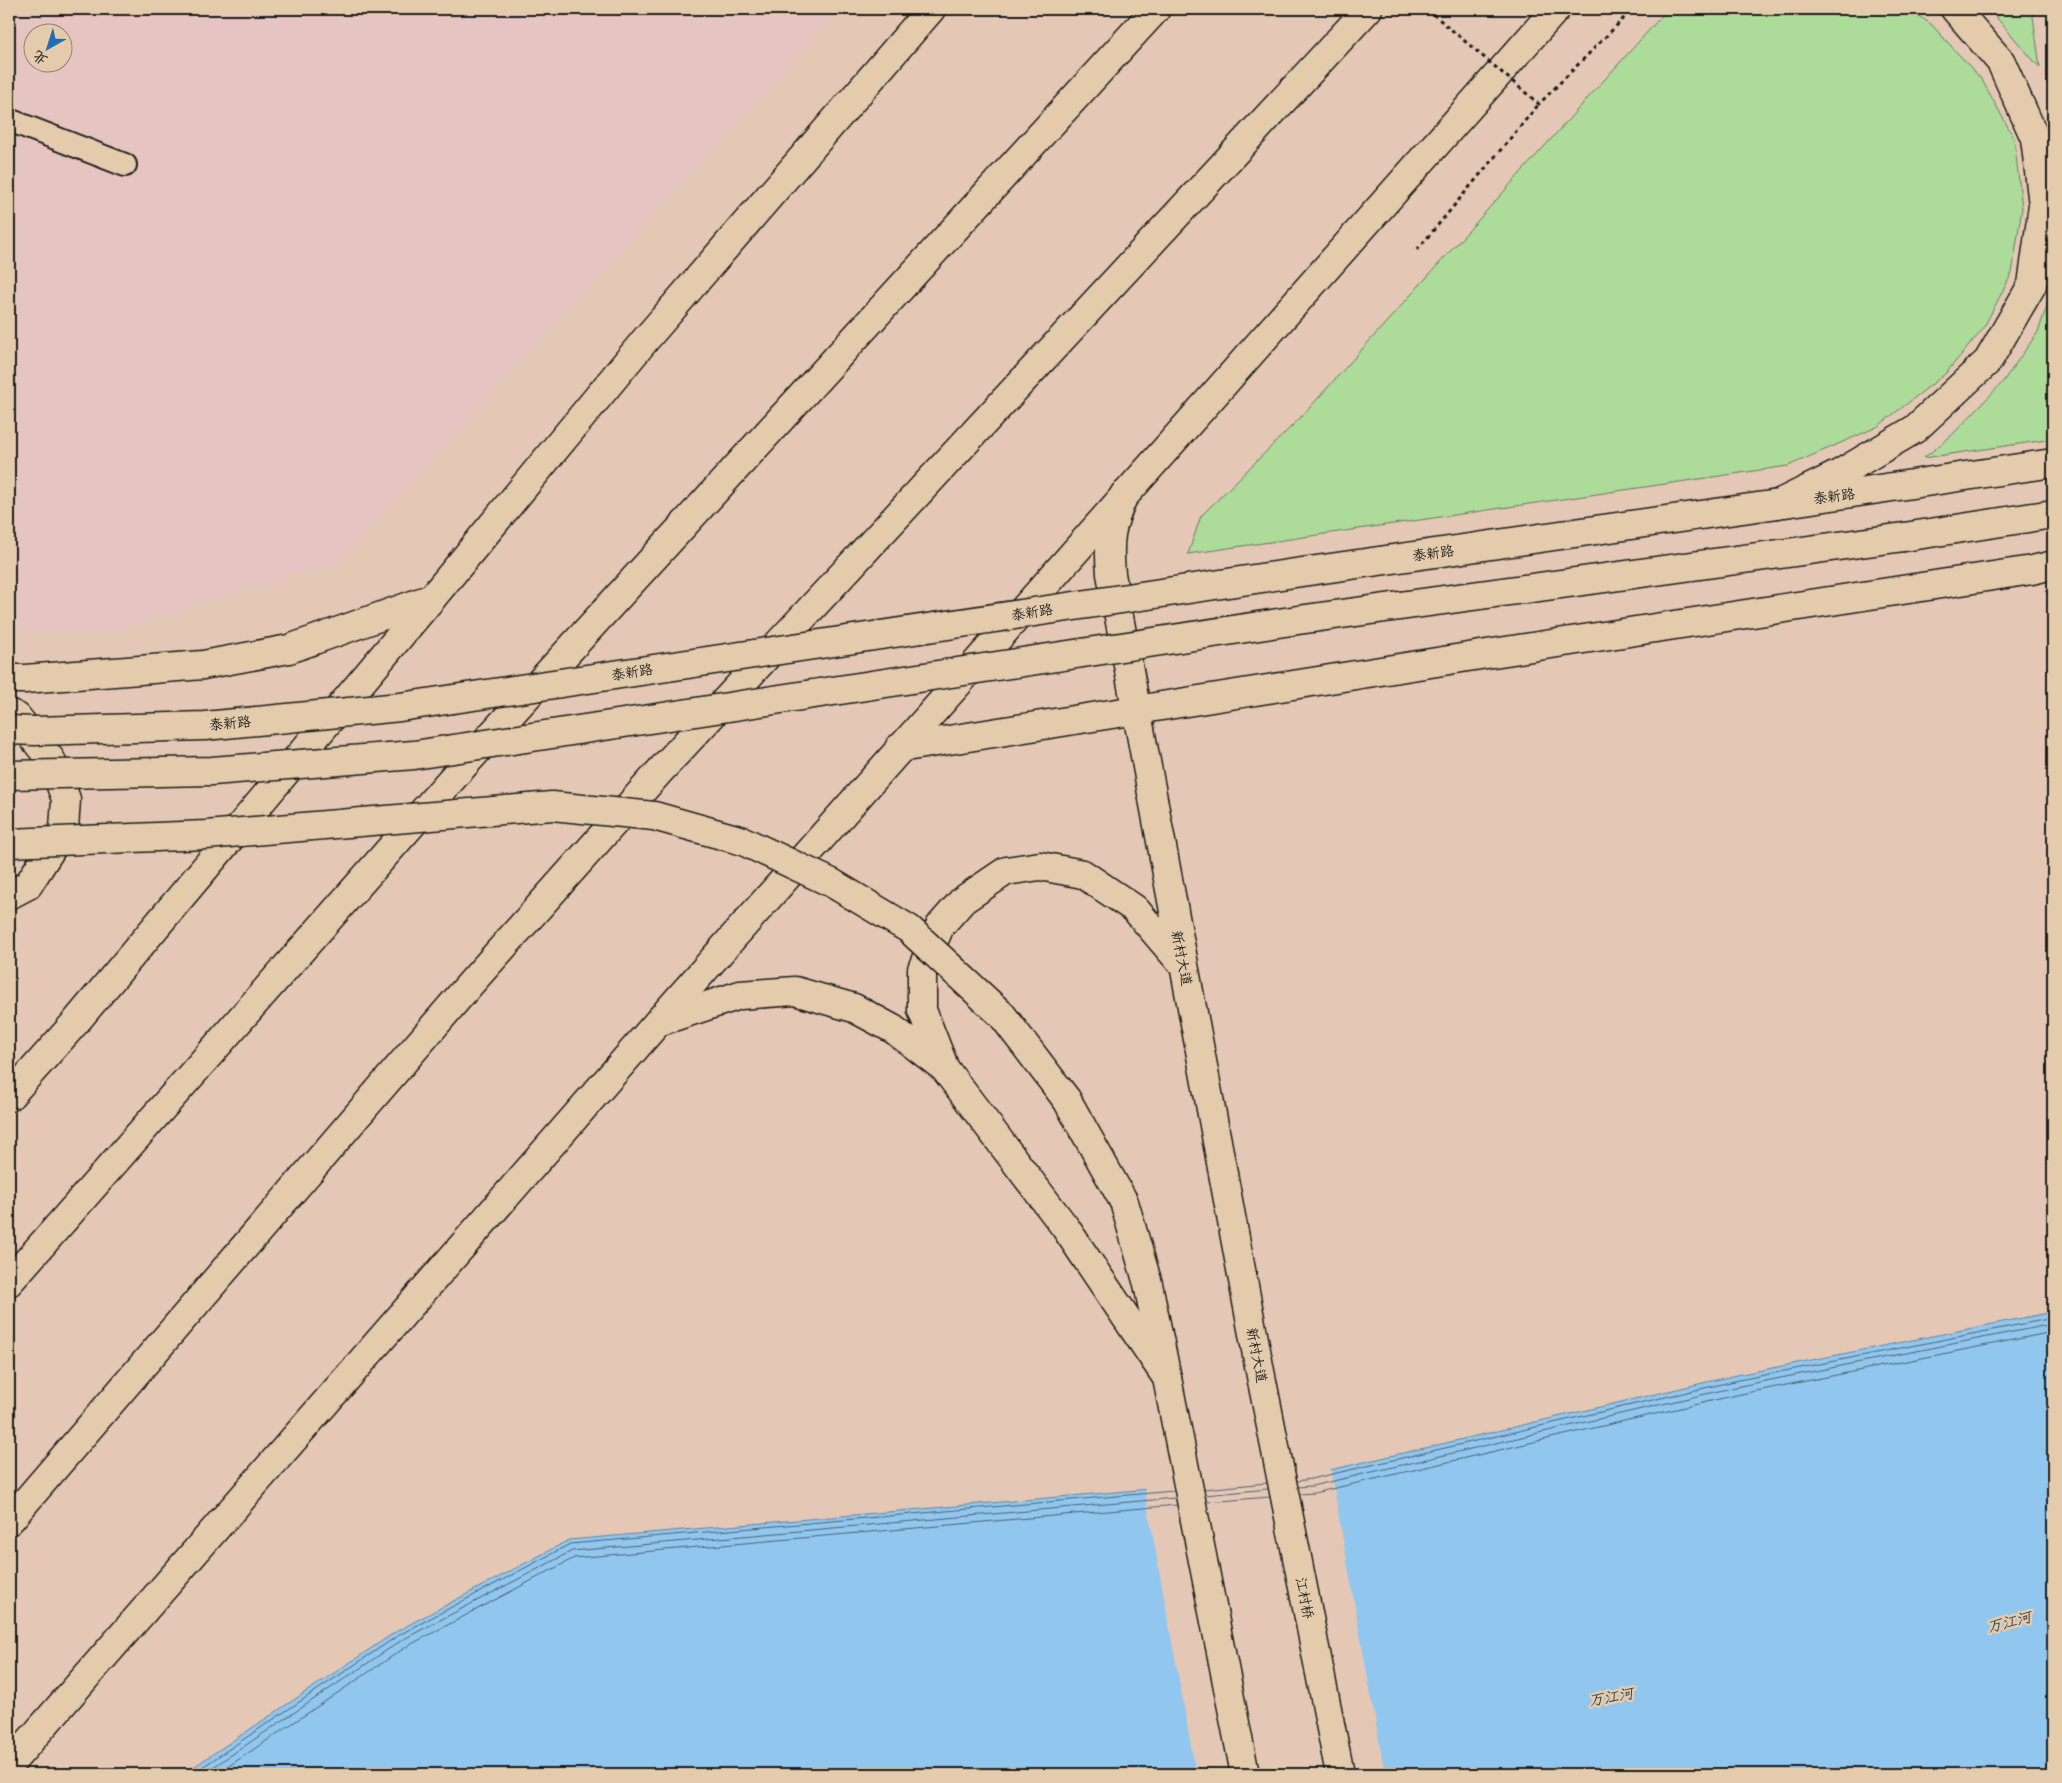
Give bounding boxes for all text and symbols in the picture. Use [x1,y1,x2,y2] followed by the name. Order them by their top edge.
[22,22,72,72] north arrow
[27,44,53,72] text: 北
[1812,481,1857,512] street label: 泰新路
[1411,538,1456,569] street label: 泰新路
[1009,597,1055,628] street label: 泰新路
[609,657,655,688] street label: 泰新路
[208,709,252,738] street label: 泰新路
[1164,928,1199,988] street label: 新村大道
[1239,1325,1274,1385] street label: 新村大道
[1288,1575,1321,1621] street label: 江村桥
[1984,1603,2037,1640] water label: 万江河
[1587,1680,1638,1714] water label: 万江河

